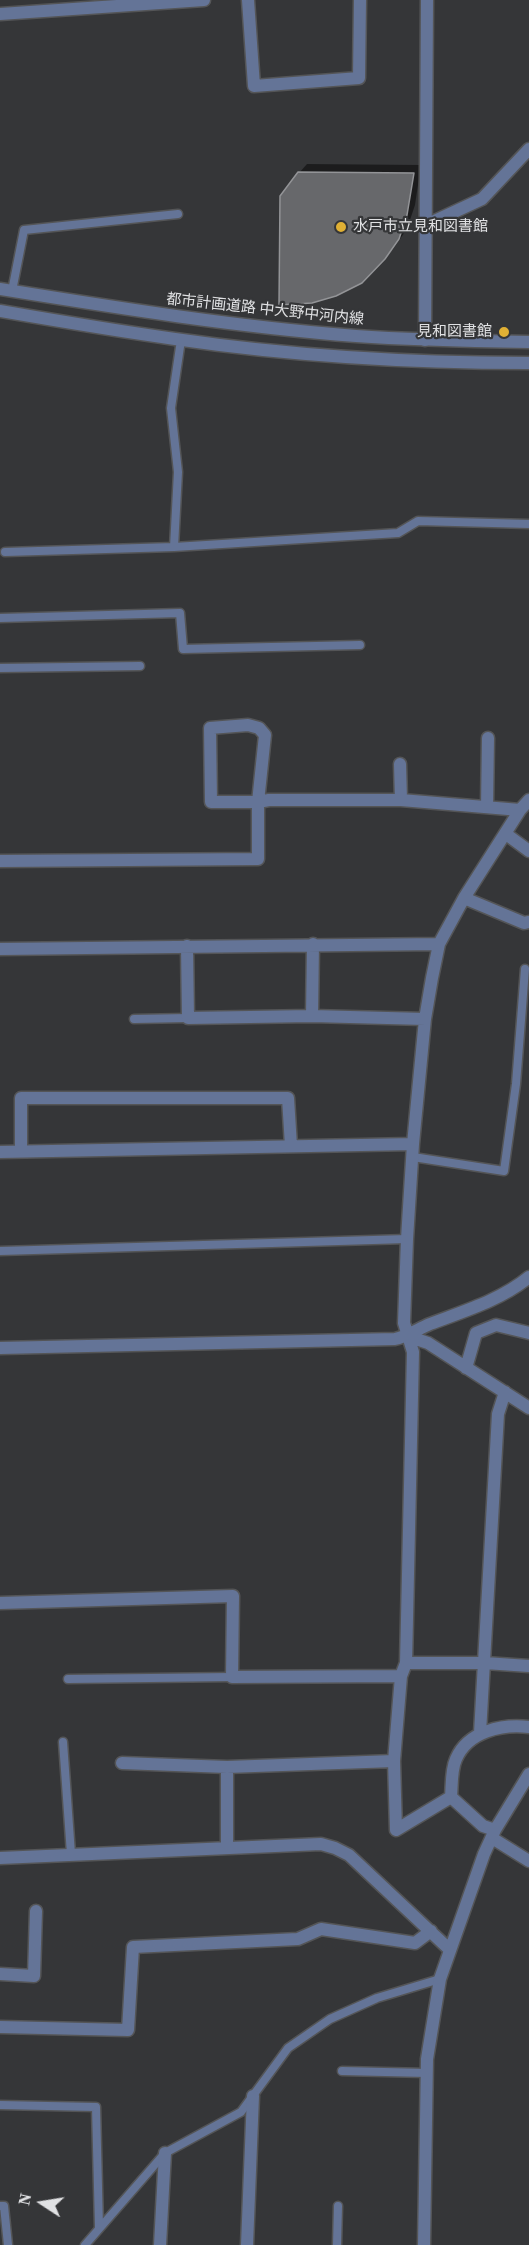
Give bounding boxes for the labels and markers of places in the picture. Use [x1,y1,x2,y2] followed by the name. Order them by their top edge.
[353,218,488,236] place label: 水戸市立見和図書館
[334,220,348,234] marker: 水戸市立見和図書館
[417,323,492,341] place label: 見和図書館
[497,325,511,339] marker: 見和図書館

